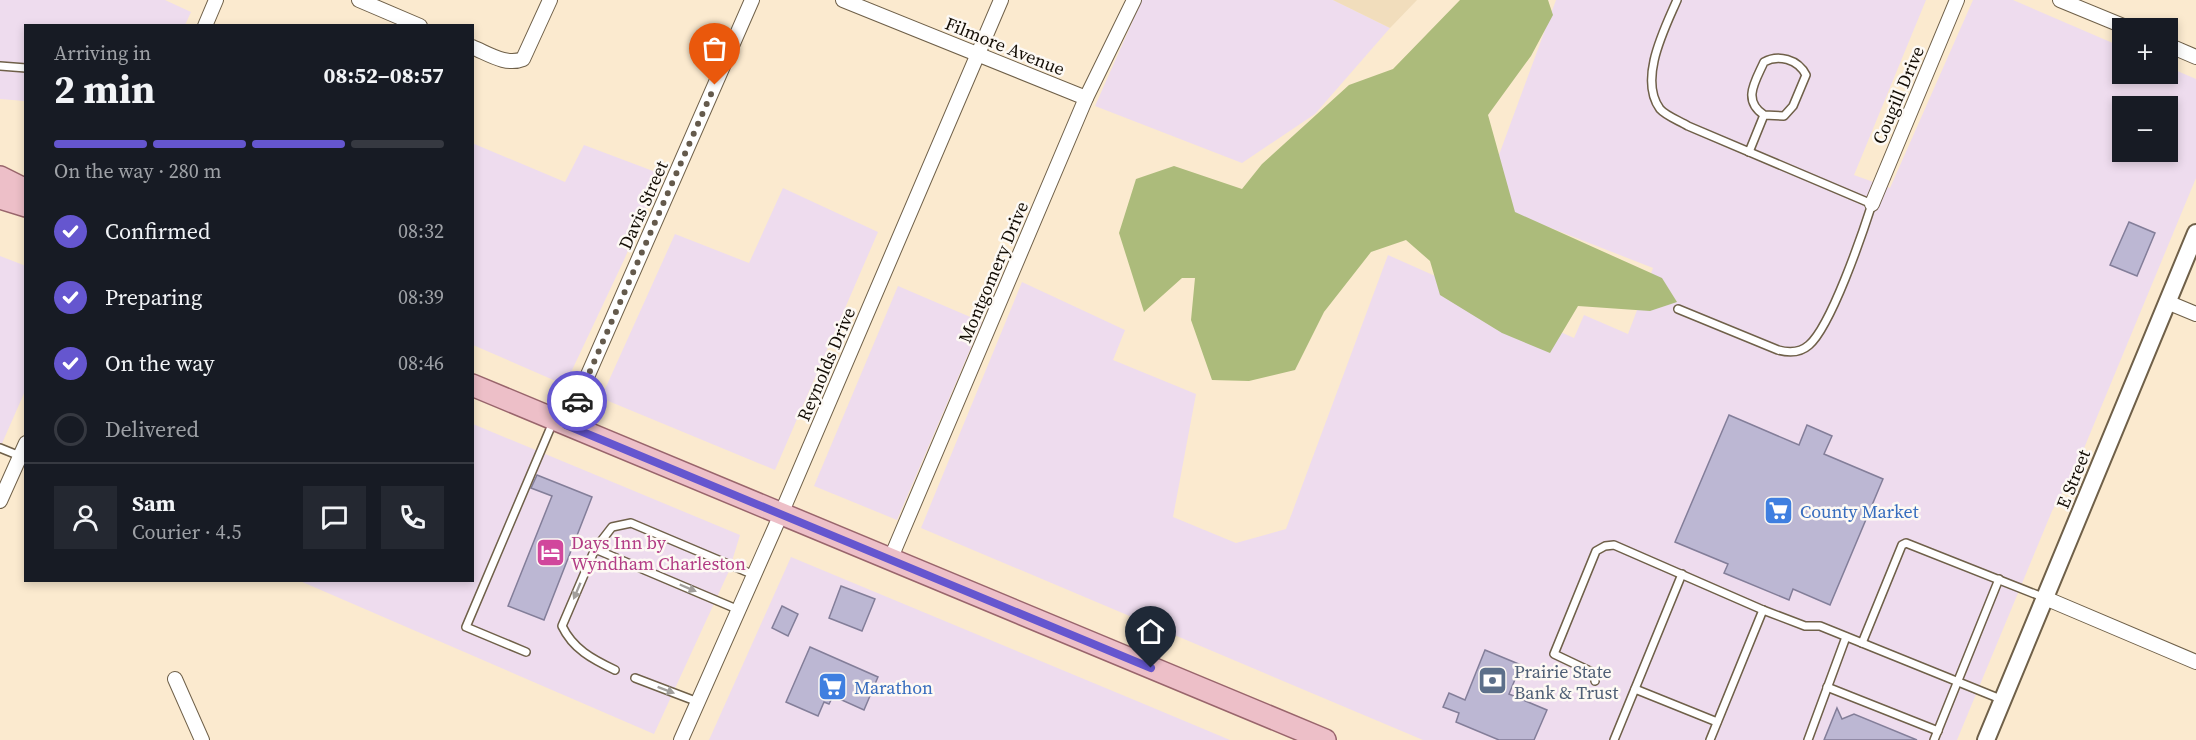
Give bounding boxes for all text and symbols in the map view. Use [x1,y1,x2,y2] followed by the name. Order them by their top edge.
[941,11,1069,81] street label: Filmore Avenue
[2112,18,2178,162] map controls
[2112,18,2178,84] button: +
[689,23,740,85] pin
[698,32,731,65] icon: bag
[54,39,151,67] text: Arriving in
[1866,42,1930,148] street label: Cougill Drive
[324,60,444,90] text: 08:52–08:57
[54,63,155,116] text: 2 min
[2112,96,2178,162] button: −
[54,157,221,185] text: On the way · 280 m
[612,157,674,253] street label: Davis Street
[952,197,1034,347] street label: Montgomery Drive
[54,215,87,248] icon: check
[105,216,210,246] text: Confirmed
[398,217,444,245] text: 08:32
[54,281,87,314] icon: check
[105,282,202,312] text: Preparing
[398,283,444,311] text: 08:39
[791,303,861,425] street label: Reynolds Drive
[54,347,87,380] icon: check
[105,348,214,378] text: On the way
[398,349,444,377] text: 08:46
[547,371,607,431] courier
[561,385,594,418] icon: car
[105,414,199,444] text: Delivered
[2050,446,2096,512] street label: E Street
[54,486,117,549] button: person
[303,486,366,549] button: chat
[381,486,444,549] button: phone
[132,488,176,518] text: Sam
[1763,495,1795,527] supermarket icon: County Market
[1800,499,1919,524] place label: County Market
[132,518,241,546] text: Courier · 4.5
[571,530,746,576] place label: Days Inn by Wyndham Charleston
[534,536,566,568] hotel icon: Days Inn by Wyndham Charleston
[572,582,581,600] one-way arrow
[679,584,697,593] one-way arrow
[1125,606,1176,668] pin
[1134,615,1167,648] icon: home
[1514,659,1618,705] place label: Prairie State Bank & Trust
[1477,665,1509,697] bank icon: Prairie State Bank & Trust
[817,671,849,703] supermarket icon: Marathon
[854,675,933,700] place label: Marathon
[658,686,676,696] one-way arrow

